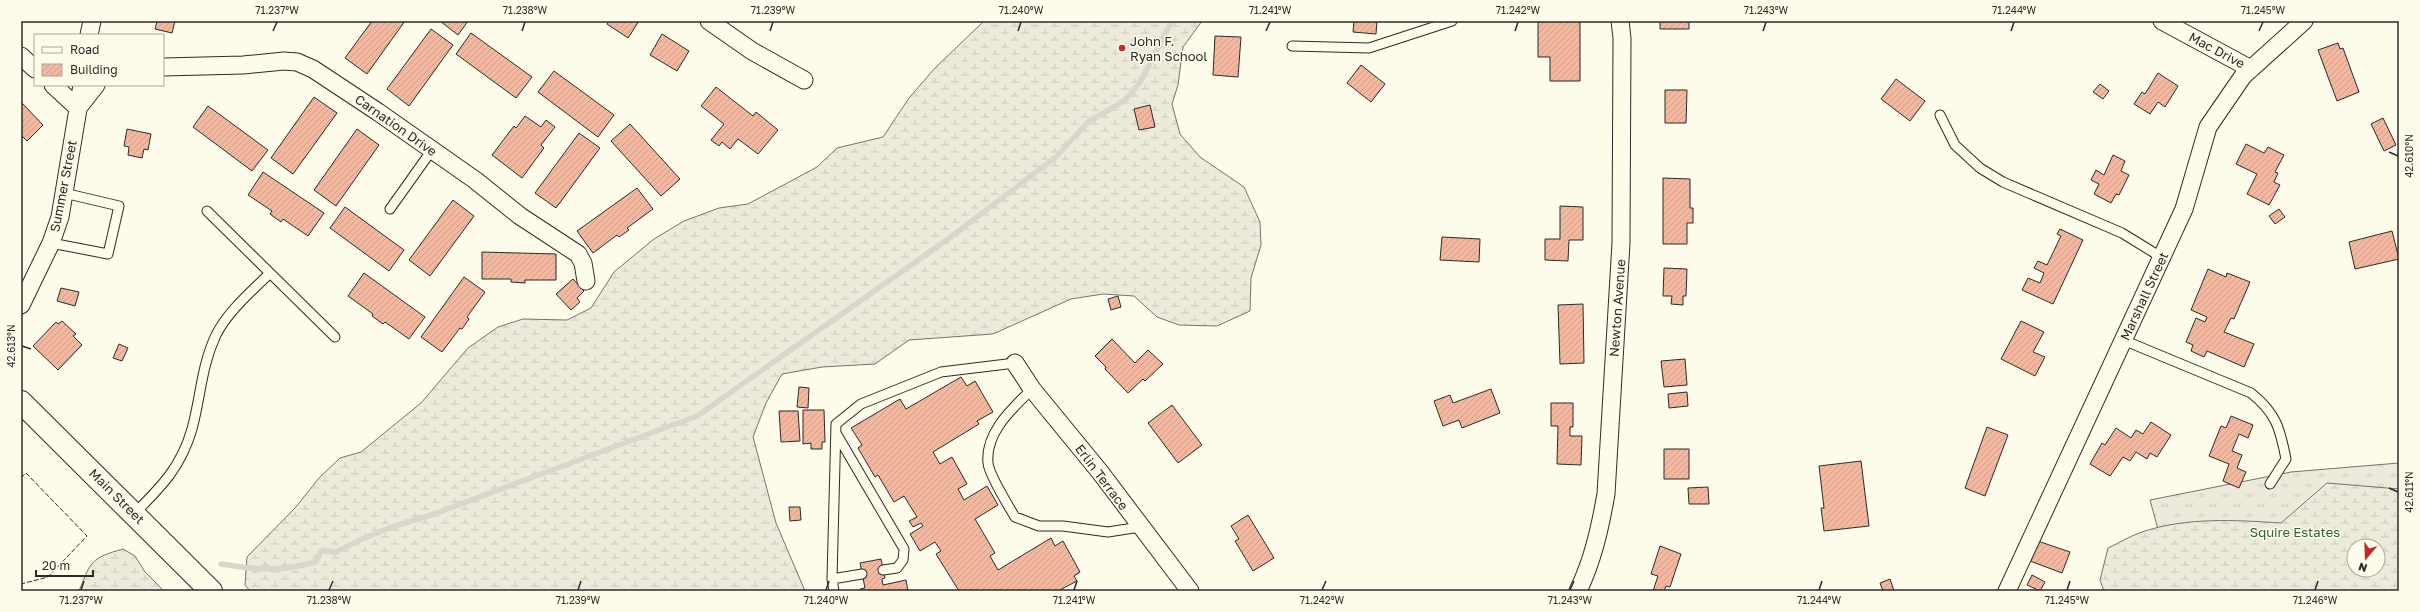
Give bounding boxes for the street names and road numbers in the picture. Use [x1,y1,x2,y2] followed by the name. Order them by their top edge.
[2186,29,2248,71] street label: Mac Drive
[352,91,440,159] street label: Carnation Drive
[46,139,80,233] street label: Summer Street
[2116,249,2172,343] street label: Marshall Street
[1606,258,1628,358] street label: Newton Avenue
[1072,441,1132,513] street label: Erlin Terrace
[86,465,148,527] street label: Main Street

